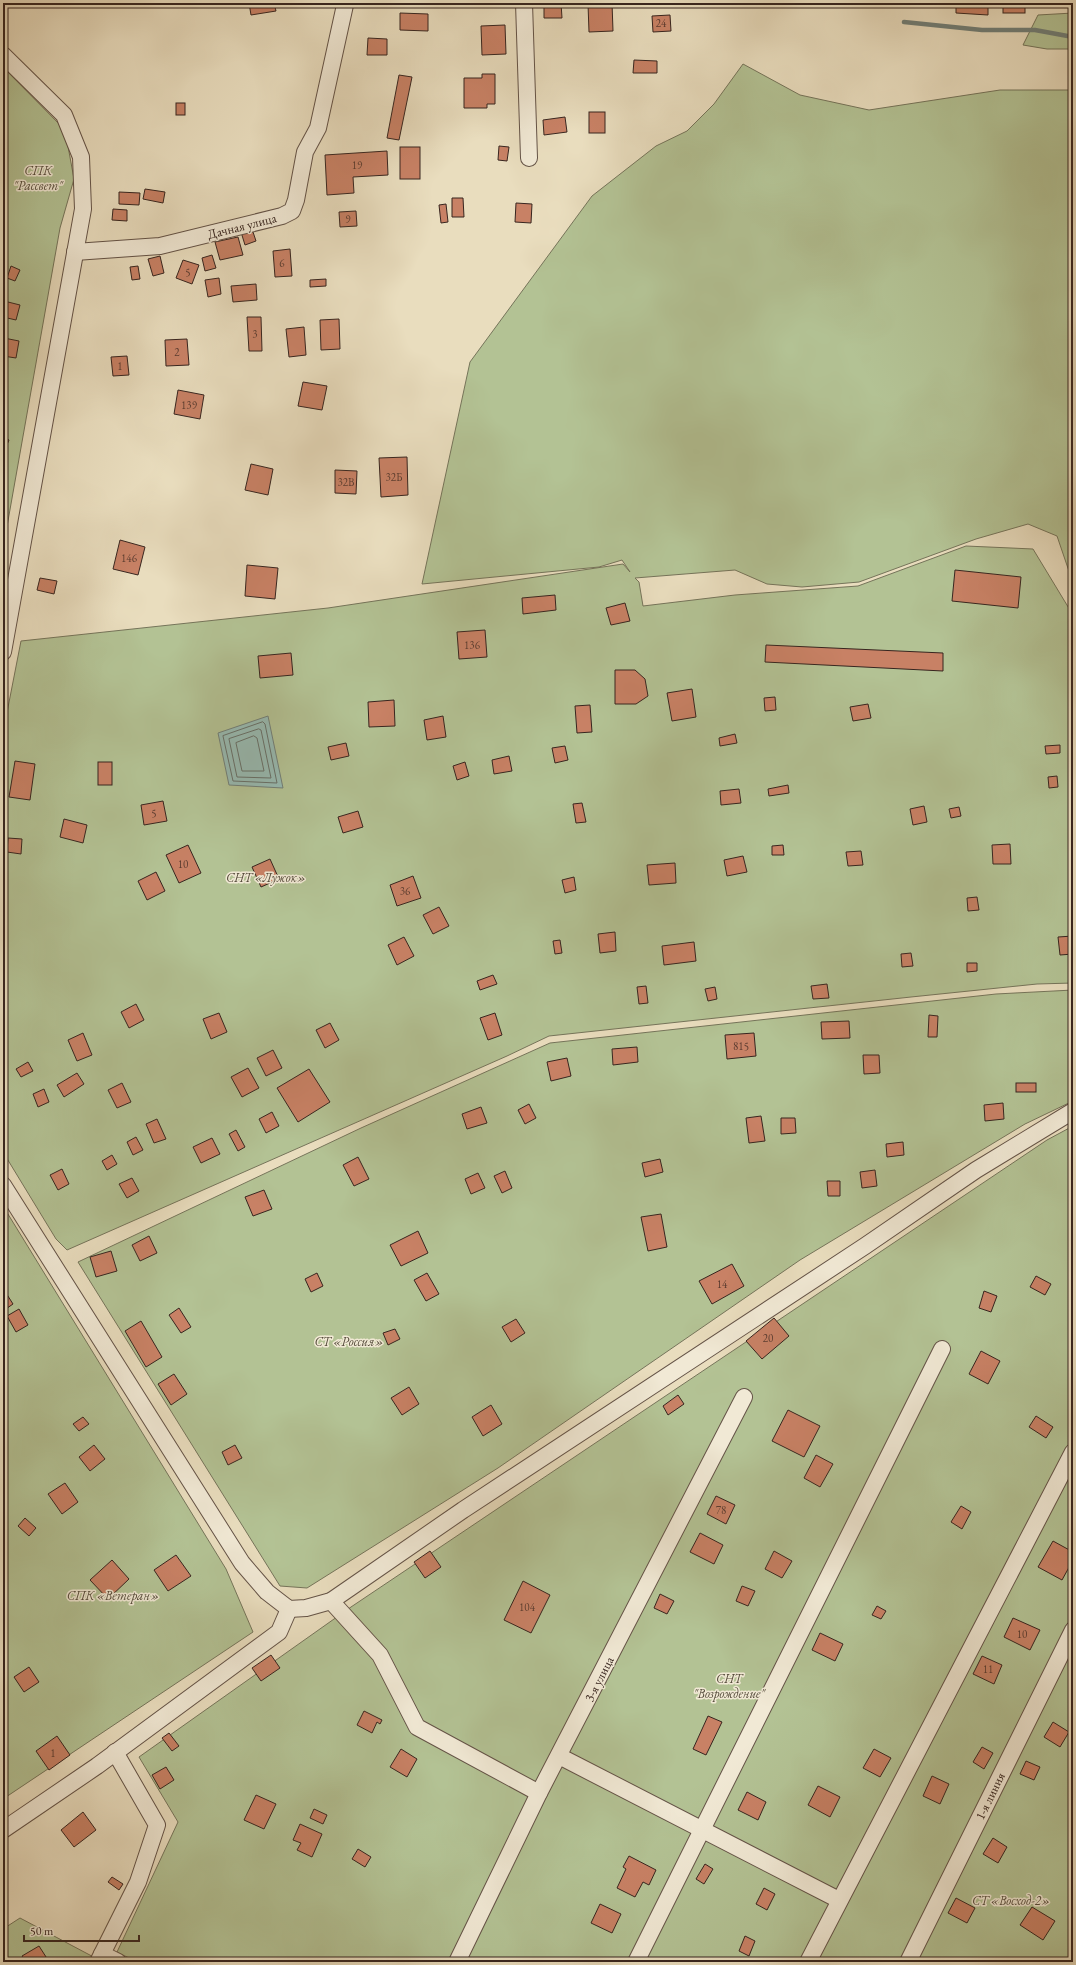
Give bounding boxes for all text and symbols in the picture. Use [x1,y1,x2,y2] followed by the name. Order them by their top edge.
[656,16,667,30] house number: 24
[352,158,363,172] house number: 19
[13,162,64,194] park label: СПК "Рассвет"
[206,209,279,243] street label: Дачная улица
[345,212,351,226] house number: 9
[279,256,285,270] house number: 6
[185,265,191,279] house number: 5
[252,327,258,341] house number: 3
[174,345,180,359] house number: 2
[117,359,123,373] house number: 1
[181,398,198,412] house number: 139
[385,470,403,484] house number: 32Б
[337,475,355,489] house number: 32В
[121,551,138,565] house number: 146
[464,638,481,652] house number: 136
[151,806,157,820] house number: 5
[178,857,188,871] house number: 10
[226,869,306,886] park label: СНТ «Лужок»
[400,884,411,898] house number: 36
[733,1039,749,1053] house number: 815
[717,1277,728,1291] house number: 14
[763,1331,773,1345] house number: 20
[314,1333,384,1350] park label: СТ «Россия»
[716,1503,726,1517] house number: 78
[67,1587,159,1604] park label: СПК «Ветеран»
[519,1600,536,1614] house number: 104
[1017,1627,1027,1641] house number: 10
[580,1653,618,1705] street label: 3-я улица
[983,1662,993,1676] house number: 11
[693,1670,767,1702] park label: СНТ "Возрождение"
[50,1746,56,1760] house number: 1
[971,1769,1009,1823] street label: 1-я линия
[972,1892,1050,1909] park label: СТ «Восход-2»
[24,1917,139,1943] scale bar
[30,1923,54,1939] text: 50 m

